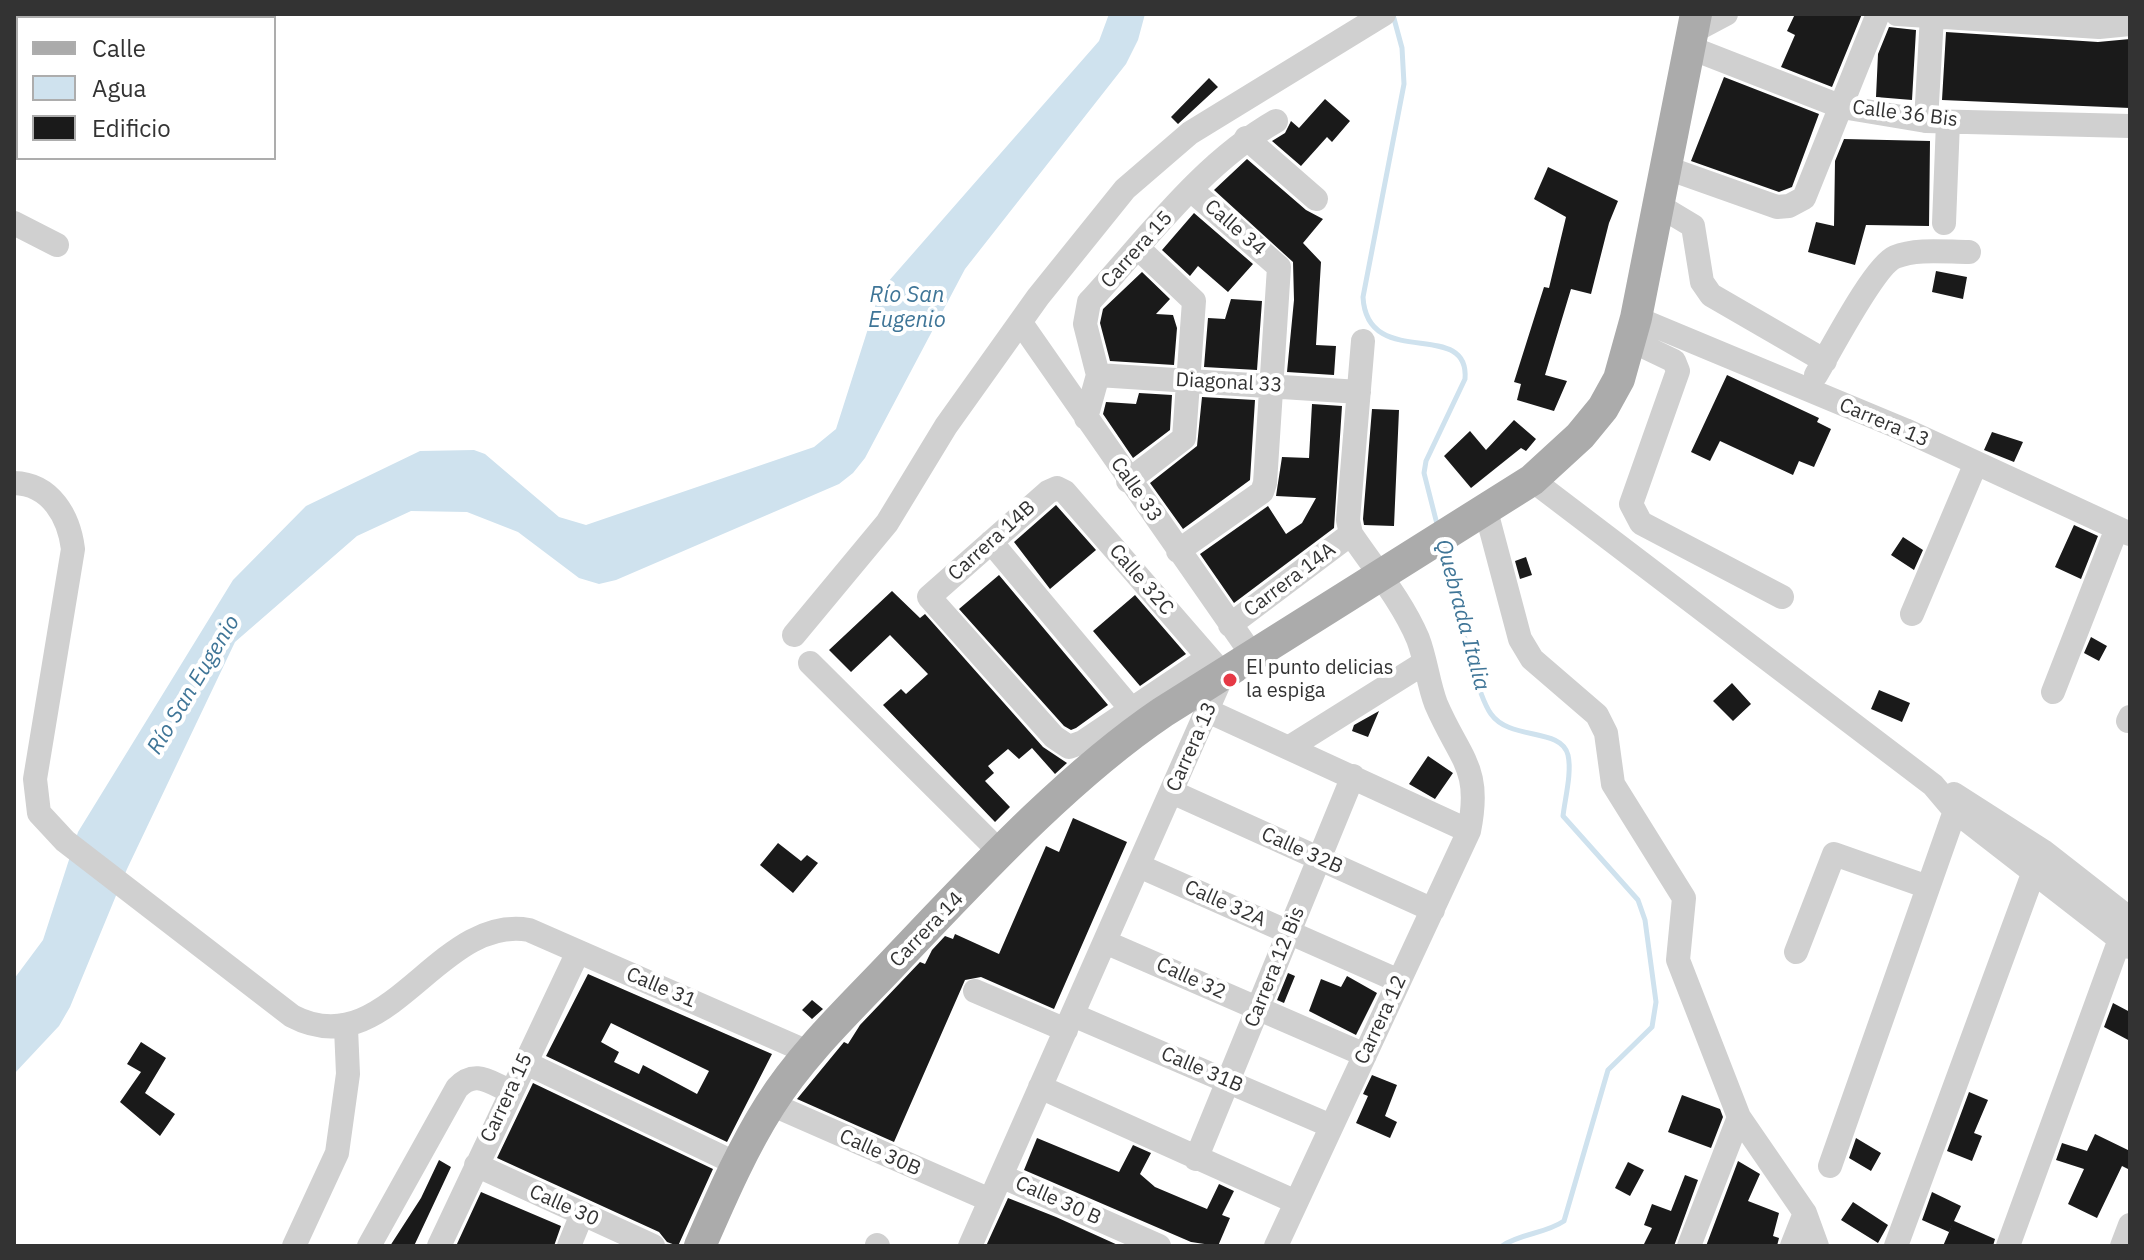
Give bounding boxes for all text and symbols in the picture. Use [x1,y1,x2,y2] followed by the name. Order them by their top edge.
[16,16,276,160] legend
[92,32,146,64] text: Calle
[92,72,146,104] text: Agua
[1851,96,1959,132] street label: Calle 36 Bis
[92,112,171,144] text: Edificio
[1199,195,1271,261] street label: Calle 34
[1096,207,1178,293] street label: Carrera 15
[868,283,946,334] water label: Río San Eugenio
[1175,368,1283,398] street label: Diagonal 33
[1835,393,1933,453] street label: Carrera 13
[1105,453,1167,527] street label: Calle 33
[944,496,1040,586] street label: Carrera 14B
[1429,537,1495,693] water label: Quebrada Italia
[1240,538,1340,622] street label: Carrera 14A
[1104,540,1178,620] street label: Calle 32C
[142,611,246,759] water label: Río San Eugenio
[1246,656,1393,703] place label: El punto delicias la espiga
[1221,671,1239,689] marker: El punto delicias la espiga
[1162,699,1222,795] street label: Carrera 13
[1258,822,1346,880] street label: Calle 32B
[1181,875,1269,933] street label: Calle 32A
[885,887,969,973] street label: Carrera 14
[1240,903,1310,1031] street label: Carrera 12 Bis
[1153,953,1229,1005] street label: Calle 32
[622,963,700,1013] street label: Calle 31
[1350,972,1412,1068] street label: Carrera 12
[1157,1042,1247,1098] street label: Calle 31B
[476,1050,538,1146] street label: Carrera 15
[836,1124,924,1182] street label: Calle 30B
[1011,1171,1105,1231] street label: Calle 30 B
[526,1180,602,1232] street label: Calle 30

